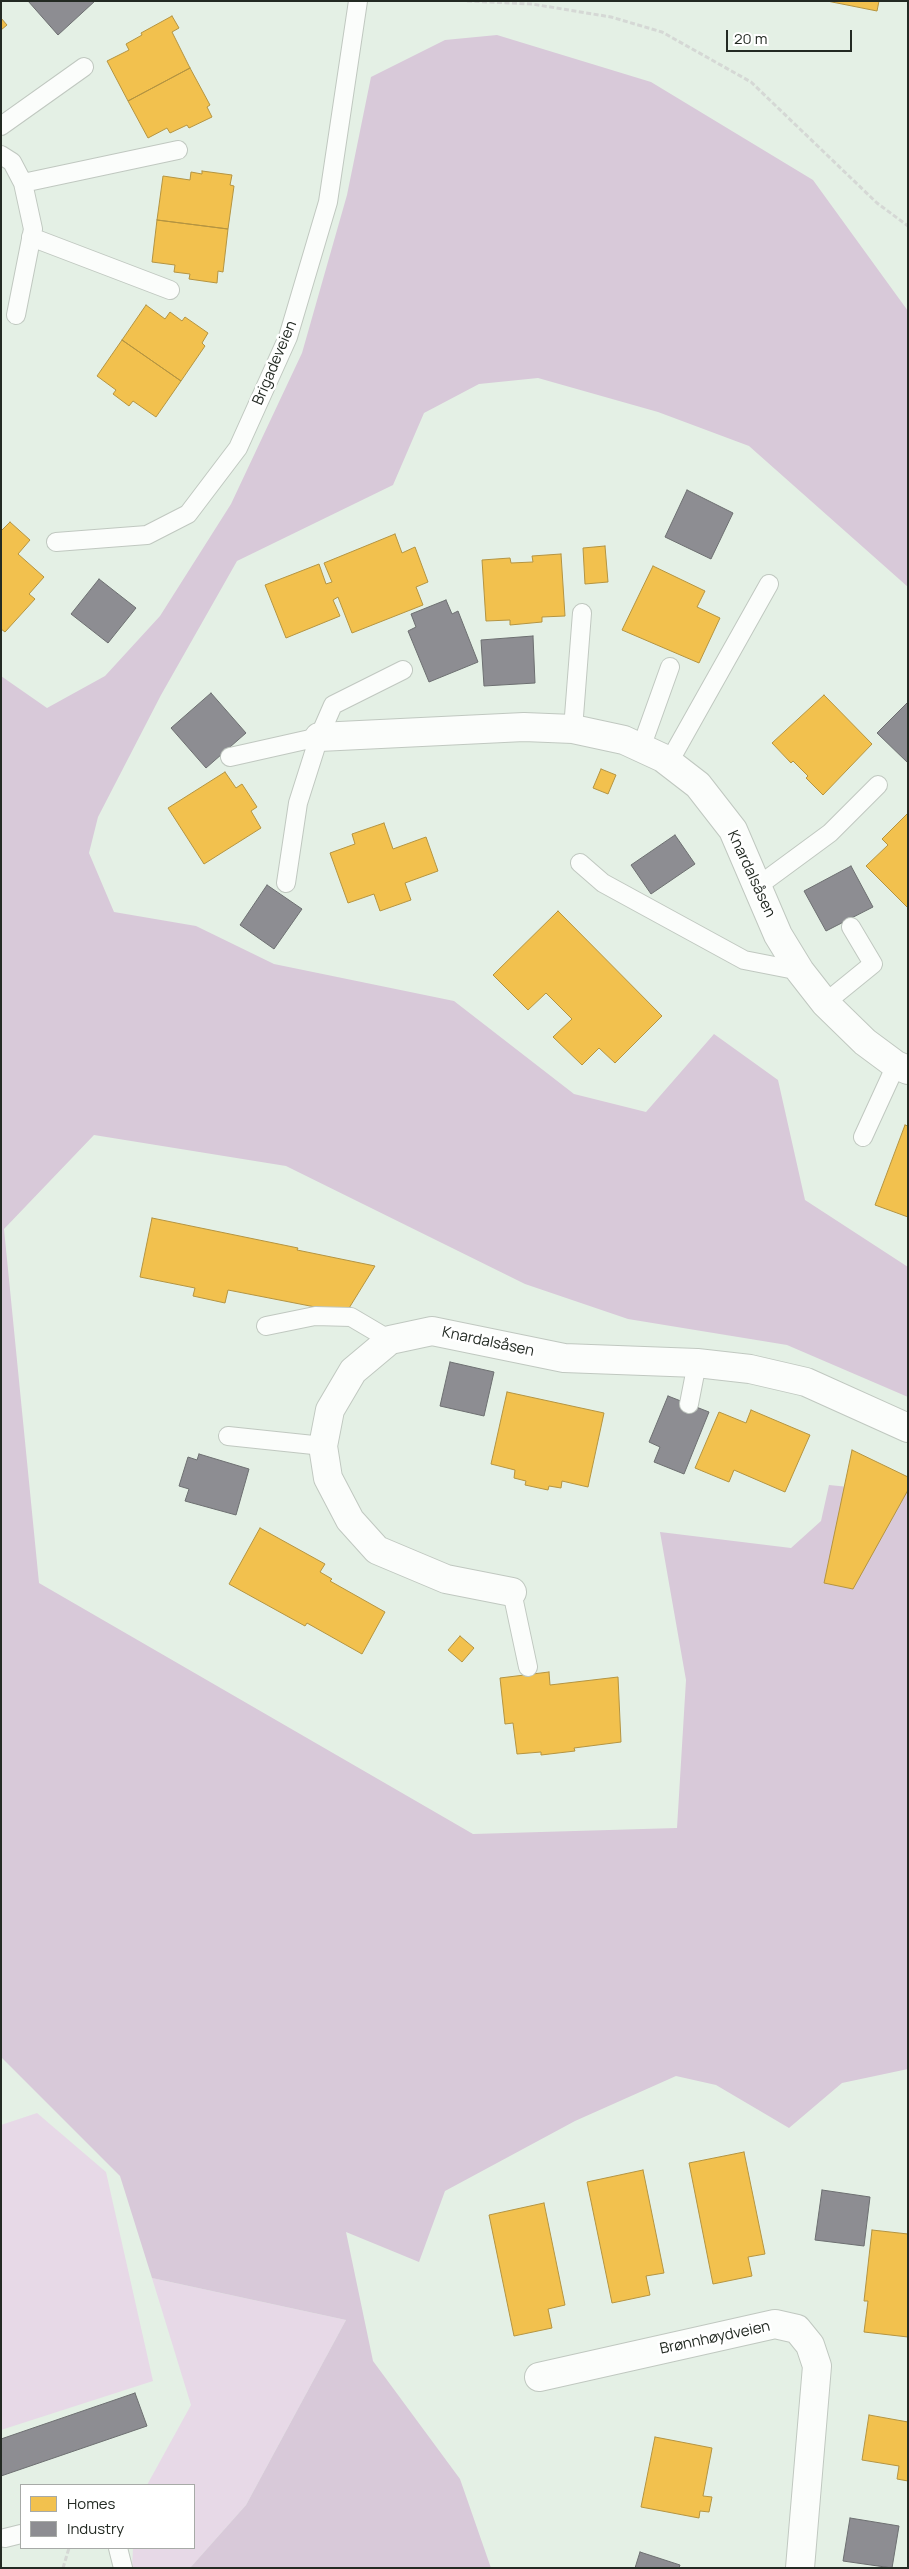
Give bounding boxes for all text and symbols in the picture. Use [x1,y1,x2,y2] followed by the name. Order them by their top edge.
[729,20,855,52] scale bar
[734,28,767,49] text: 20 m
[249,318,301,408] street label: Brigadeveien
[723,828,779,920] street label: Knardalsåsen
[440,1323,536,1361] street label: Knardalsåsen
[658,2318,772,2358] street label: Brønnhøydveien
[20,2484,195,2549] legend
[67,2493,115,2514] text: Homes
[67,2518,124,2539] text: Industry

